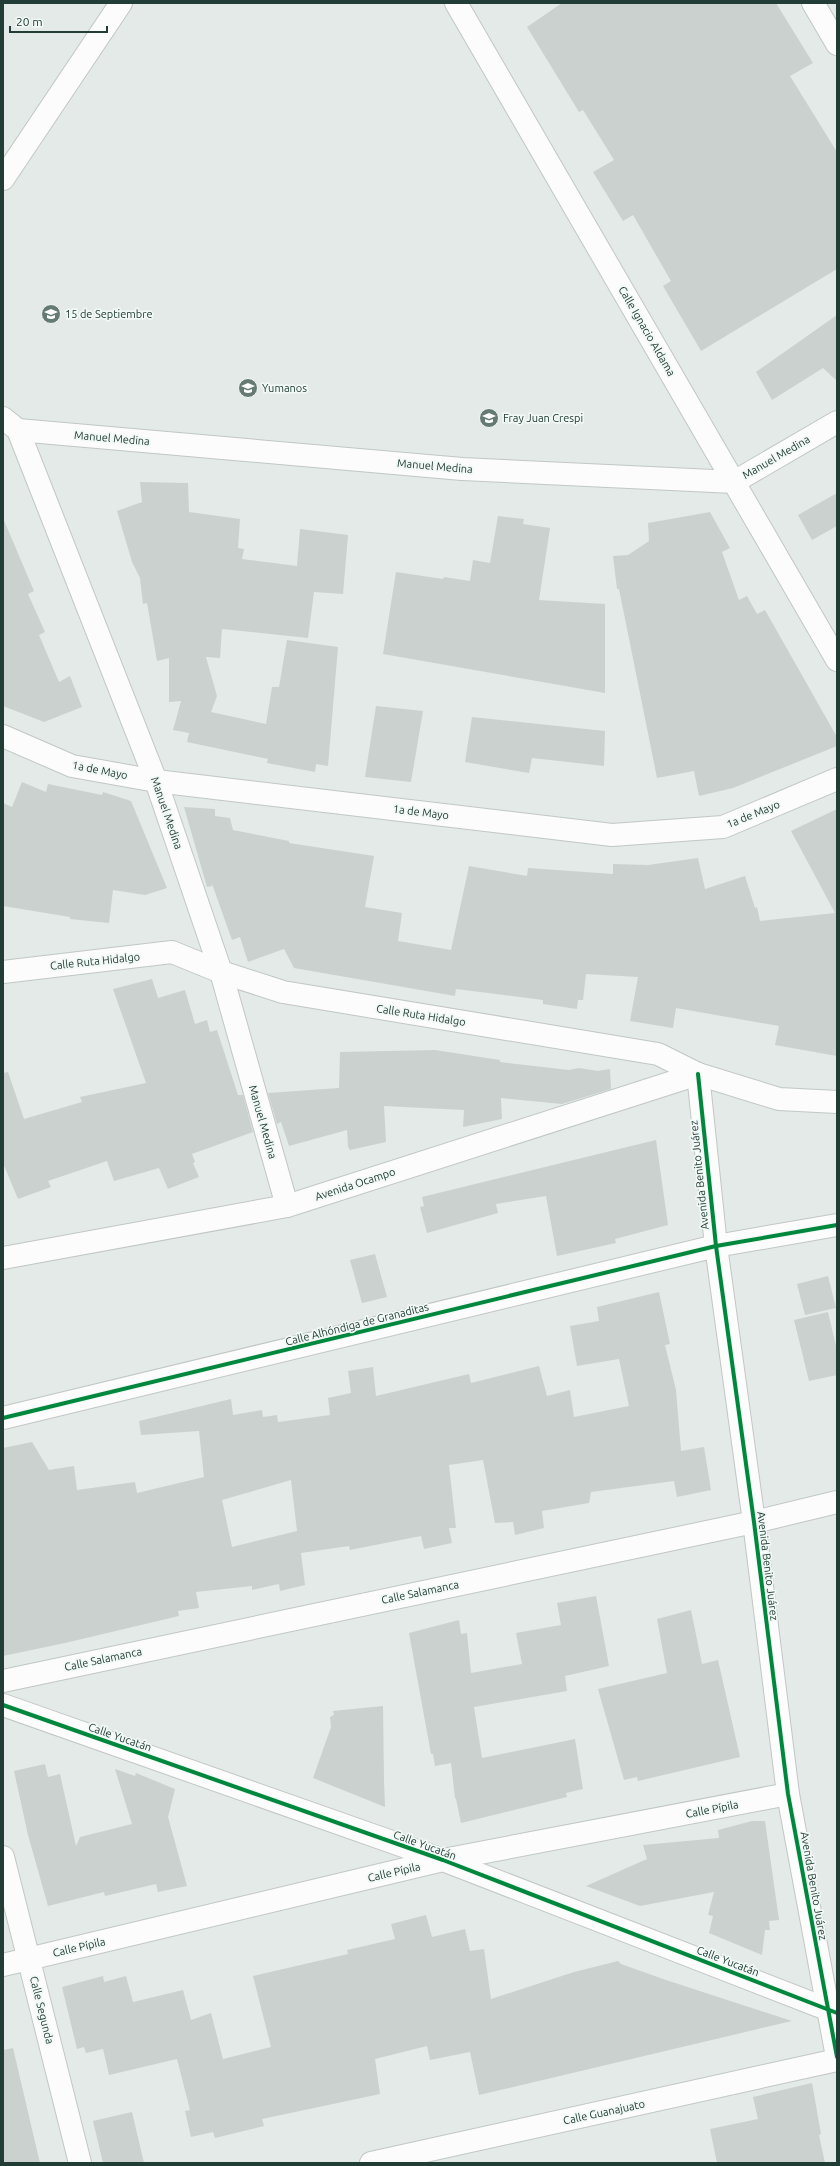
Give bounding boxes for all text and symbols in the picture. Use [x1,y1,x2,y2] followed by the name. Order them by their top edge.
[10,8,107,34] scale bar
[16,15,43,28] text: 20 m
[616,284,678,378] street label: Calle Ignacio Aldama
[40,303,62,325] school or university icon: 15 de Septiembre
[65,308,152,320] place label: 15 de Septiembre
[237,377,259,399] school or university icon: Yumanos
[262,382,307,394] place label: Yumanos
[478,407,500,429] school or university icon: Fray Juan Crespi
[503,412,583,424] place label: Fray Juan Crespi
[74,429,150,447] street label: Manuel Medina
[740,433,812,481] street label: Manuel Medina
[397,457,473,475] street label: Manuel Medina
[71,759,129,781] street label: 1a de Mayo
[149,775,185,851] street label: Manuel Medina
[725,798,781,830] street label: 1a de Mayo
[392,803,450,821] street label: 1a de Mayo
[49,950,141,972] street label: Calle Ruta Hidalgo
[375,1002,467,1028] street label: Calle Ruta Hidalgo
[247,1084,279,1160] street label: Manuel Medina
[687,1120,711,1230] street label: Avenida Benito Juárez
[313,1165,397,1203] street label: Avenida Ocampo
[284,1300,430,1348] street label: Calle Alhóndiga de Granaditas
[755,1511,781,1621] street label: Avenida Benito Juárez
[380,1578,460,1606] street label: Calle Salamanca
[63,1645,143,1673] street label: Calle Salamanca
[87,1721,153,1753] street label: Calle Yucatán
[685,1798,739,1820] street label: Calle Pípila
[392,1828,458,1862] street label: Calle Yucatán
[799,1831,829,1941] street label: Avenida Benito Juárez
[366,1860,422,1884] street label: Calle Pípila
[51,1935,107,1959] street label: Calle Pípila
[695,1944,761,1978] street label: Calle Yucatán
[28,1975,56,2045] street label: Calle Segunda
[562,2097,646,2127] street label: Calle Guanajuato

